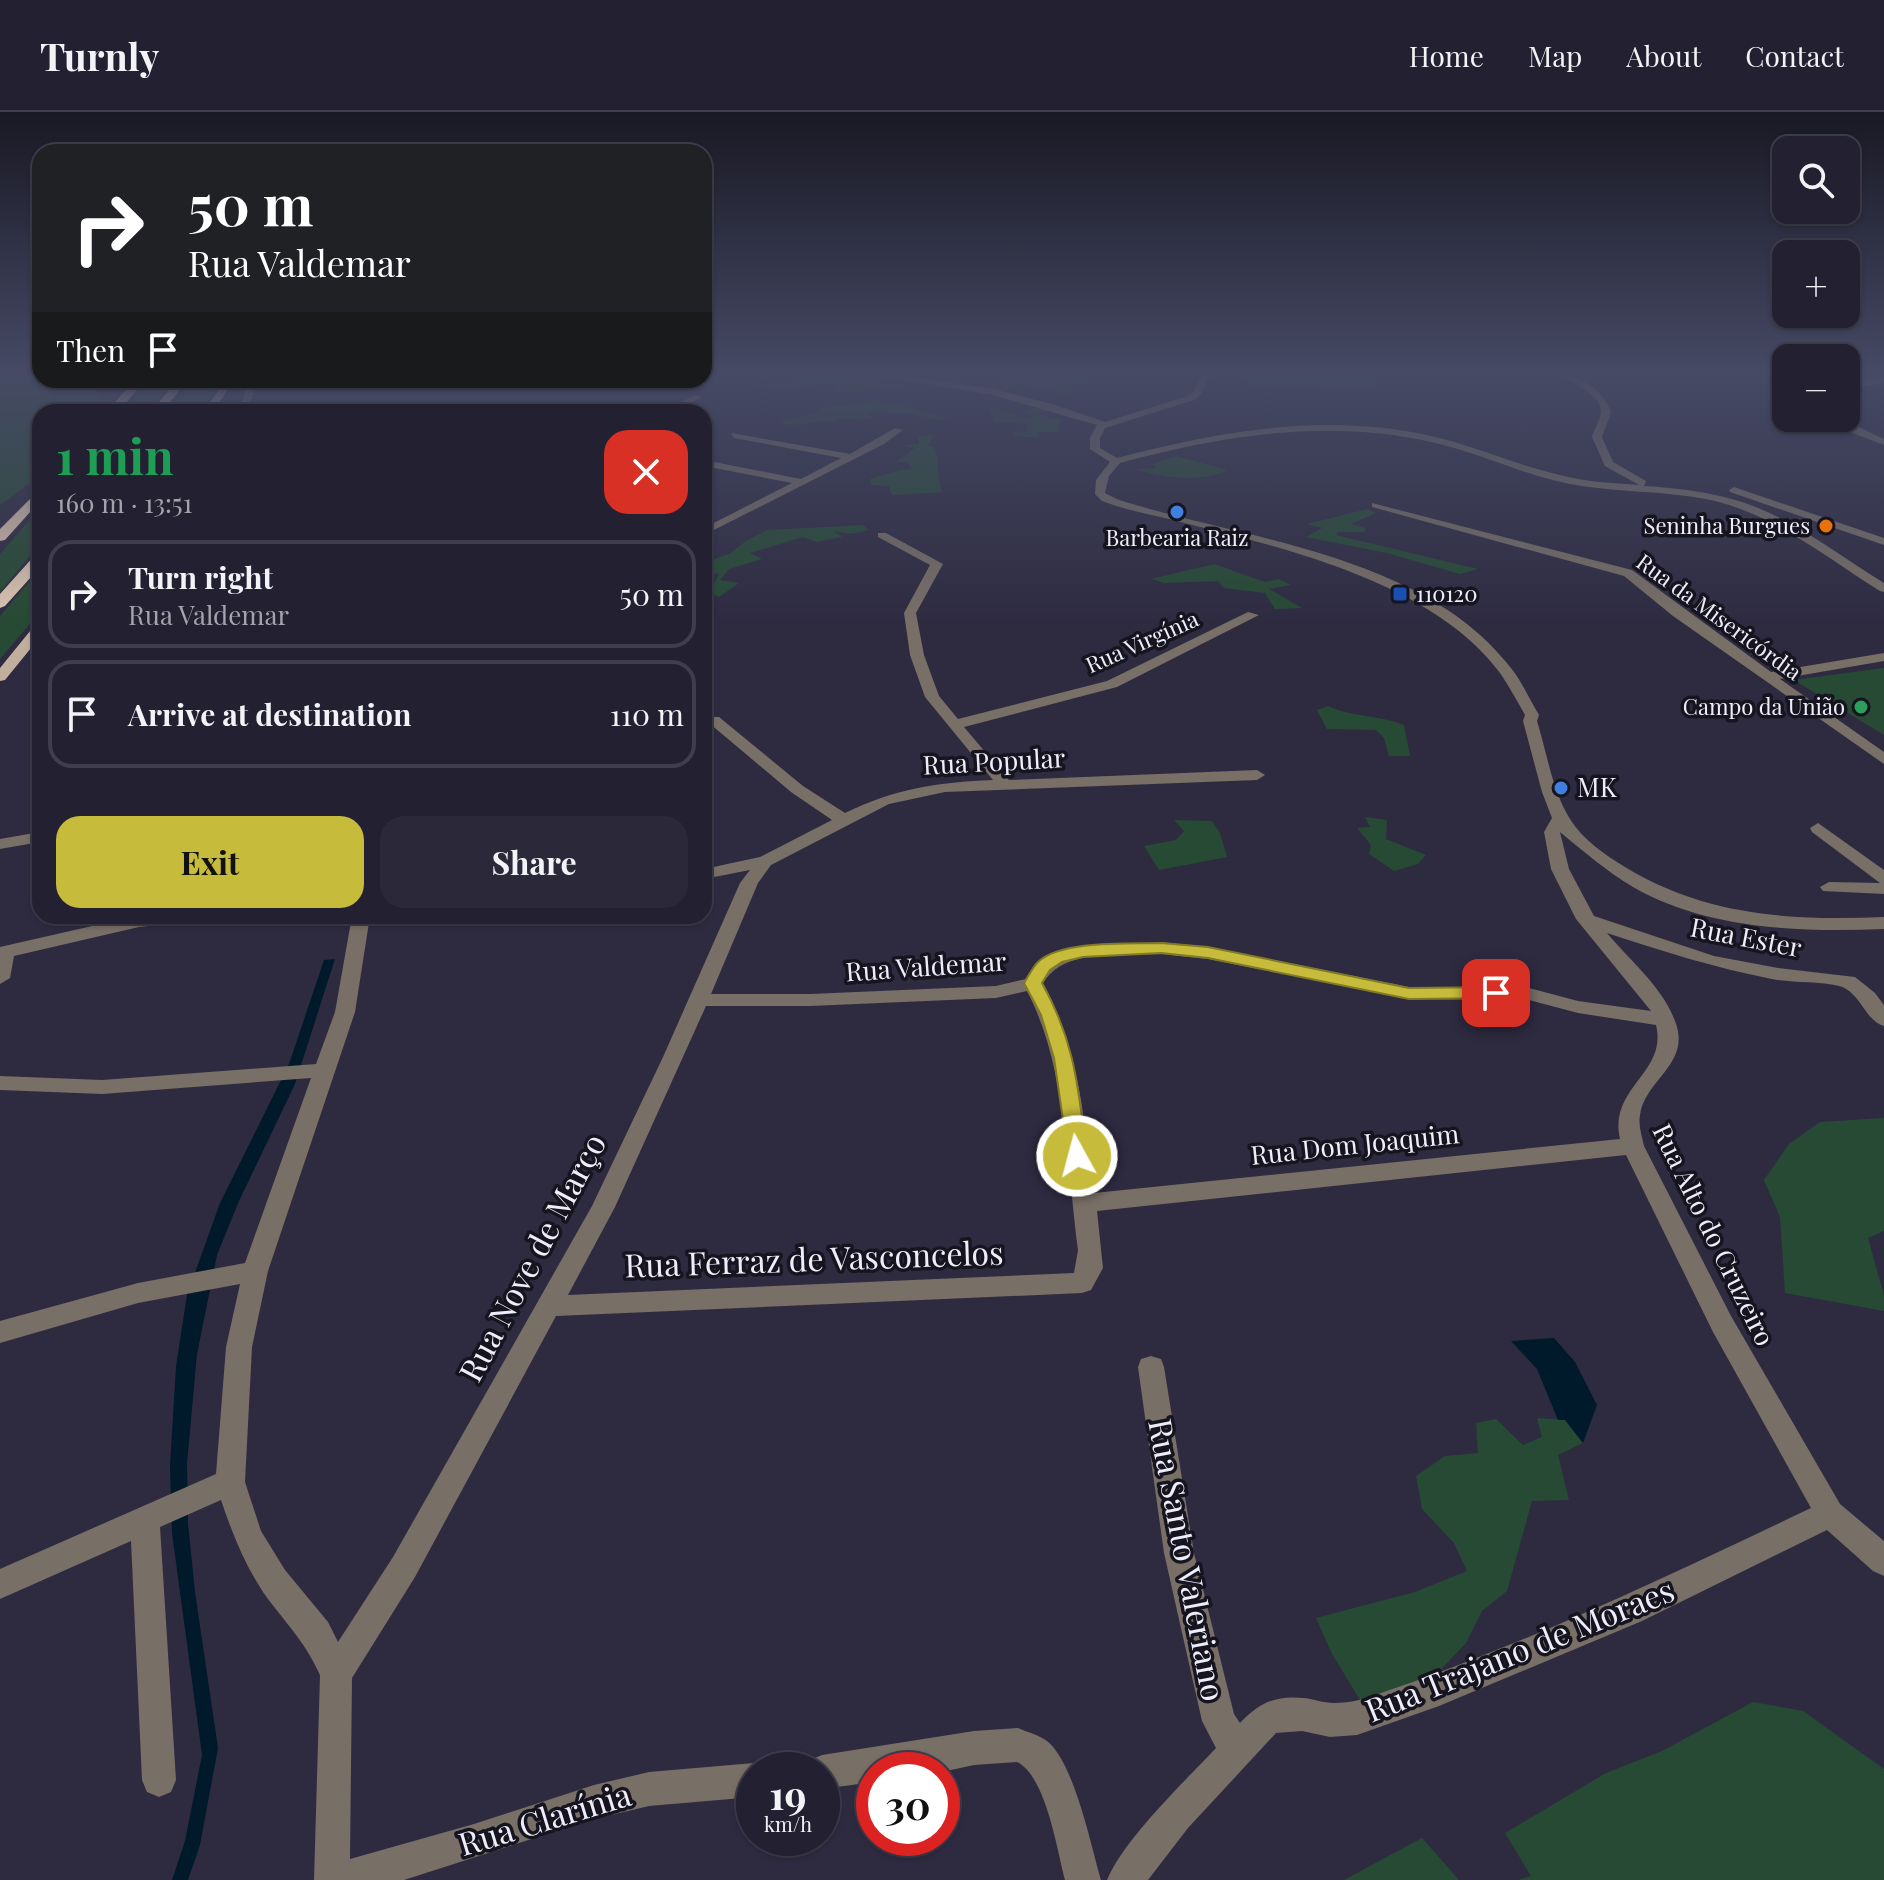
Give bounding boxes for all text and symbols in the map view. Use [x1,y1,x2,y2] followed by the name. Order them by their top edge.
[40,30,159,81] text: Turnly
[1409,37,1484,74] text: Home
[1528,37,1582,74] text: Map
[1626,37,1701,74] text: About
[1745,37,1844,74] text: Contact
[1772,136,1860,432] map controls
[1772,136,1860,224] button: search
[188,166,314,241] text: 50 m
[56,176,160,280] icon: right
[188,238,411,286] text: Rua Valdemar
[1772,240,1860,328] button: +
[141,328,185,372] icon: arrive
[56,330,125,370] text: Then
[1772,344,1860,432] button: −
[56,423,174,487] text: 1 min
[604,430,688,514] button: close
[56,485,192,520] text: 160 m · 13:51
[1168,503,1186,521] marker: Barbearia Raiz
[1644,510,1810,540] place label: Seninha Burgues
[1817,517,1835,535] marker: Seninha Burgues
[1105,522,1249,552] place label: Barbearia Raiz
[1631,546,1808,686] street label: Rua da Misericórdia
[128,557,273,597] text: Turn right
[60,572,104,616] icon: right
[619,574,684,614] text: 50 m
[1416,578,1477,608] place label: 110120
[1391,585,1409,603] marker: 110120
[128,597,289,632] text: Rua Valdemar
[1080,603,1203,679] street label: Rua Virgínia
[1683,691,1845,721] place label: Campo da União
[60,692,104,736] icon: arrive
[128,694,411,734] text: Arrive at destination
[610,694,684,734] text: 110 m
[1852,698,1870,716] marker: Campo da União
[922,739,1066,782] street label: Rua Popular
[1577,769,1617,804] place label: MK
[1552,779,1570,797] marker: MK
[56,816,364,908] button: Exit
[380,816,688,908] button: Share
[1688,909,1805,965] street label: Rua Ester
[844,942,1008,989] street label: Rua Valdemar
[1462,959,1530,1027] pin
[1474,971,1518,1015] icon: arrive
[1035,1114,1119,1198] position arrow
[1249,1115,1461,1172] street label: Rua Dom Joaquim
[1645,1118,1783,1351] street label: Rua Alto do Cruzeiro
[447,1125,614,1388] street label: Rua Nove de Março
[624,1229,1004,1286] street label: Rua Ferraz de Vasconcelos
[1140,1415,1237,1704] street label: Rua Santo Valeriano
[1358,1567,1680,1730] street label: Rua Trajano de Moraes
[856,1752,960,1856] speed limit sign: 30
[769,1767,807,1820] text: 19
[453,1771,636,1864] street label: Rua Clarínia
[764,1810,812,1837] text: km/h

